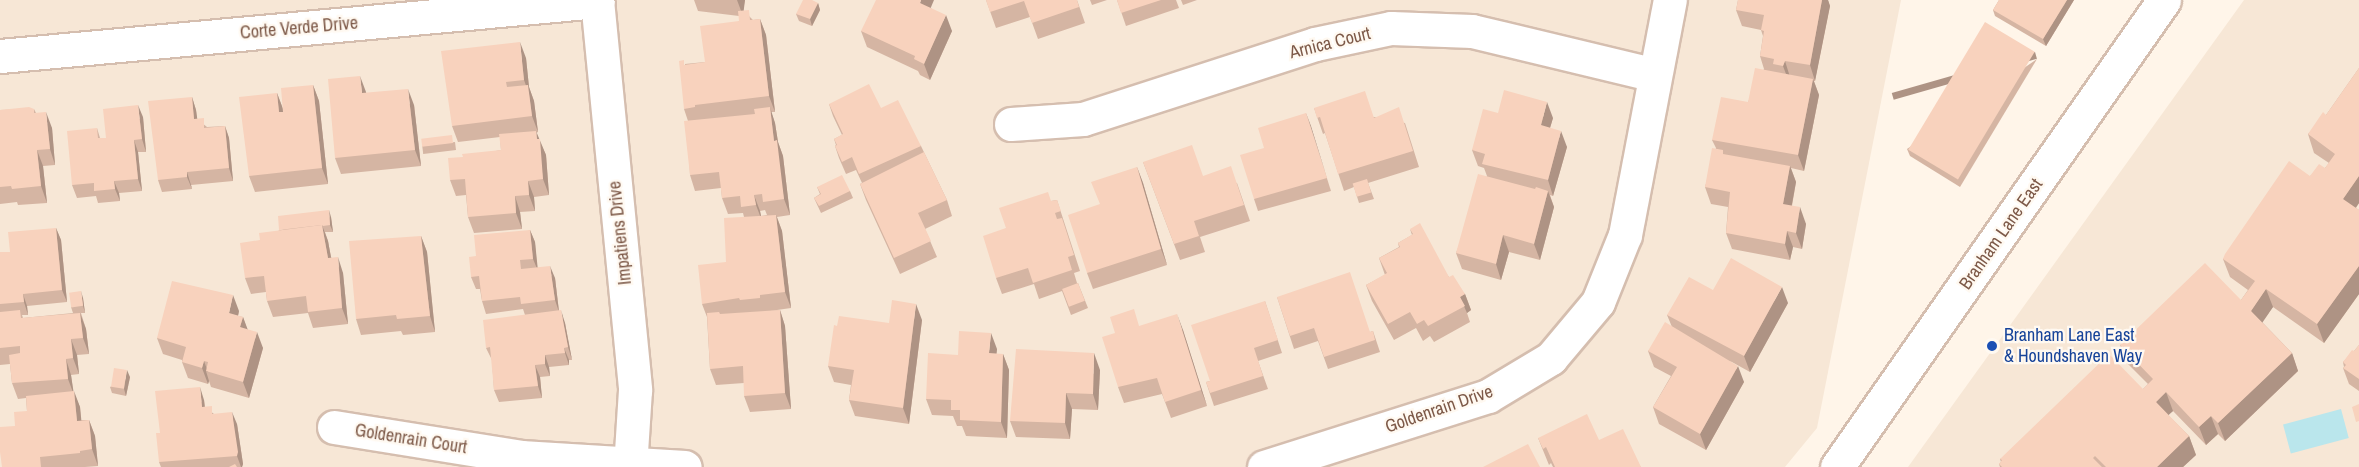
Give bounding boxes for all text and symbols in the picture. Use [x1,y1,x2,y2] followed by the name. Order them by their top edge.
[239,12,359,44] street label: Corte Verde Drive
[1287,22,1373,64] street label: Arnica Court
[1955,174,2047,294] street label: Branham Lane East
[604,180,636,286] street label: Impatiens Drive
[2004,325,2142,368] place label: Branham Lane East & Houndshaven Way
[1985,339,1999,353] marker: Branham Lane East & Houndshaven Way
[1382,380,1496,438] street label: Goldenrain Drive
[353,419,469,459] street label: Goldenrain Court

